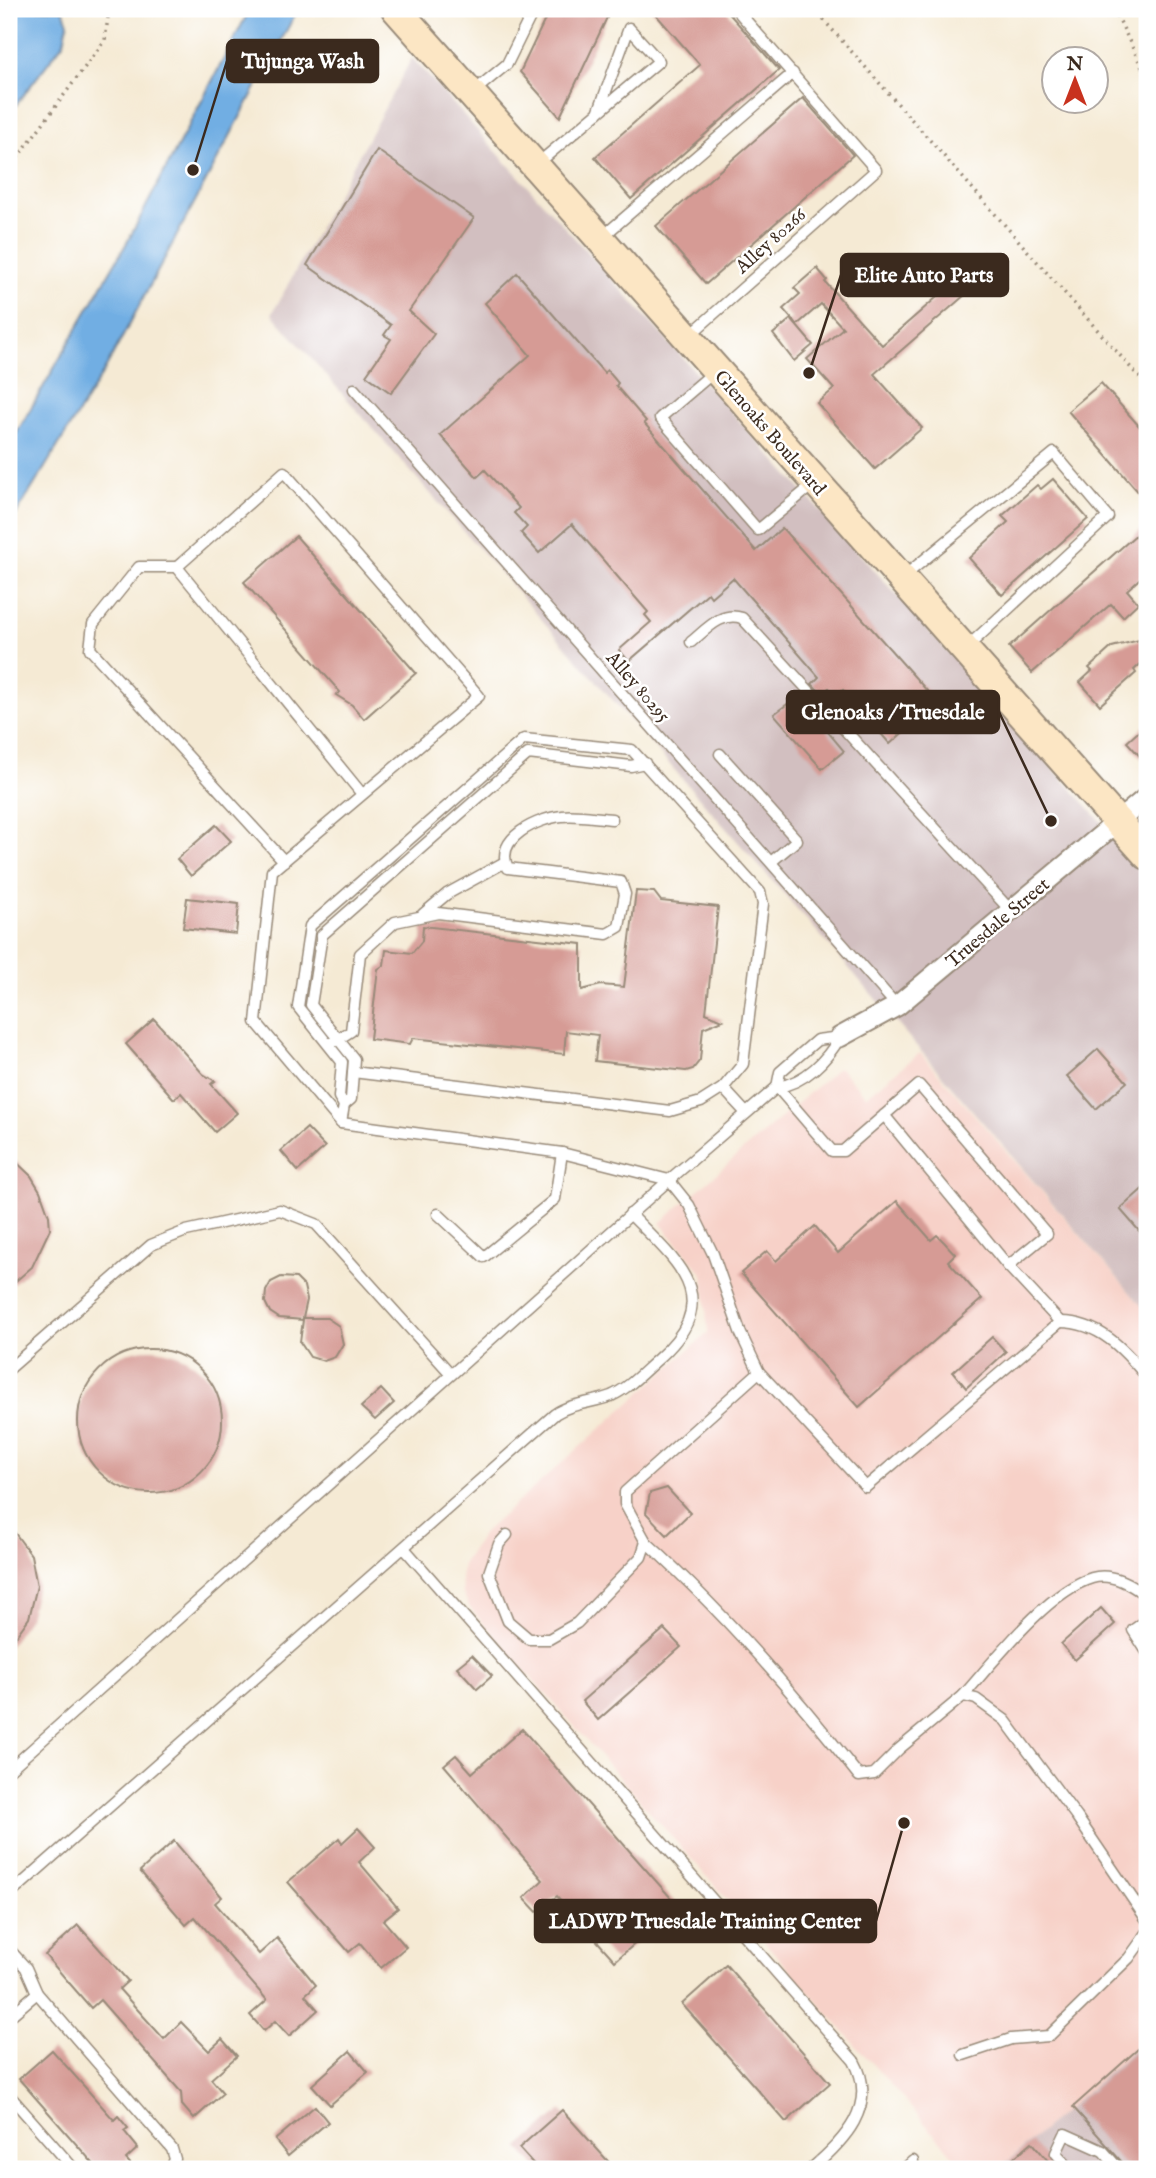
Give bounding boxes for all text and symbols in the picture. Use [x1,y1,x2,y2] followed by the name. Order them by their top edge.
[227,40,378,82] callout: Tujunga Wash
[1040,46,1110,116] north arrow
[241,49,365,76] text: Tujunga Wash
[1066,53,1084,77] text: N
[730,203,812,280] street label: Alley 80266
[841,254,1008,296] callout: Elite Auto Parts
[855,263,993,290] text: Elite Auto Parts
[708,366,831,502] street label: Glenoaks Boulevard
[599,646,675,728] street label: Alley 80295
[787,691,999,733] callout: Glenoaks / Truesdale
[801,700,985,727] text: Glenoaks / Truesdale
[941,873,1055,974] street label: Truesdale Street
[535,1900,876,1942] callout: LADWP Truesdale Training Center
[549,1909,861,1936] text: LADWP Truesdale Training Center

